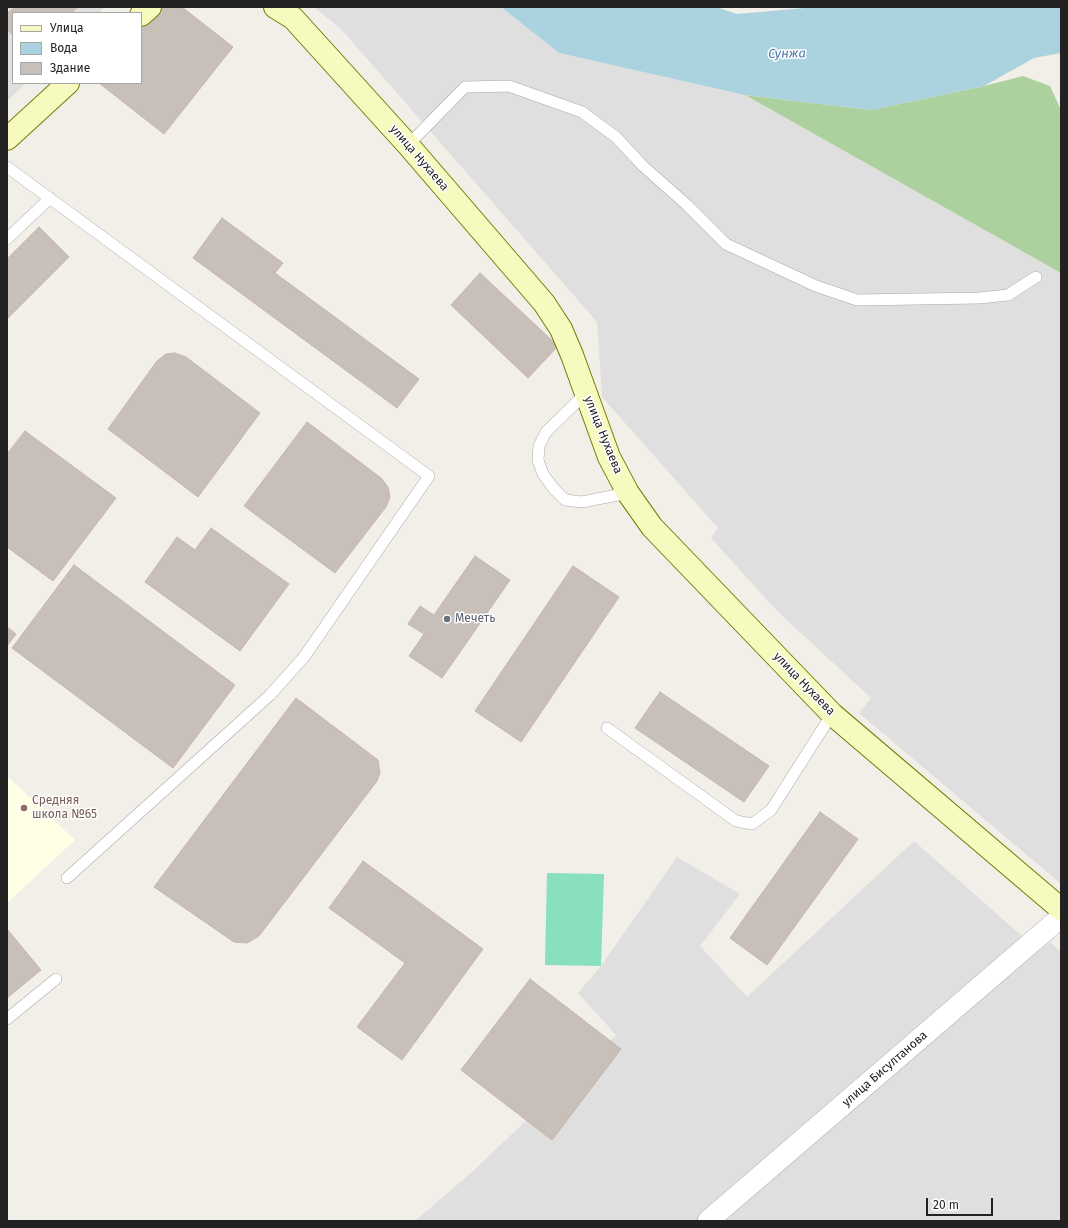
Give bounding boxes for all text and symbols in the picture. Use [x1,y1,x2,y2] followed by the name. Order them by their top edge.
[12,12,142,84] legend
[50,21,84,35] text: Улица
[50,41,77,55] text: Вода
[768,46,806,62] water label: Сунжа
[50,61,90,75] text: Здание
[386,122,452,194] street label: улица Нухаева
[581,394,625,476] street label: улица Нухаева
[455,612,495,626] place label: Мечеть
[442,614,452,624] marker: Мечеть
[770,649,838,719] street label: улица Нухаева
[32,794,97,822] place label: Средняя школа №65
[19,803,29,813] marker: Средняя школа №65
[840,1028,930,1110] street label: улица Бисултанова
[928,1190,995,1216] scale bar
[933,1198,959,1212] text: 20 m

